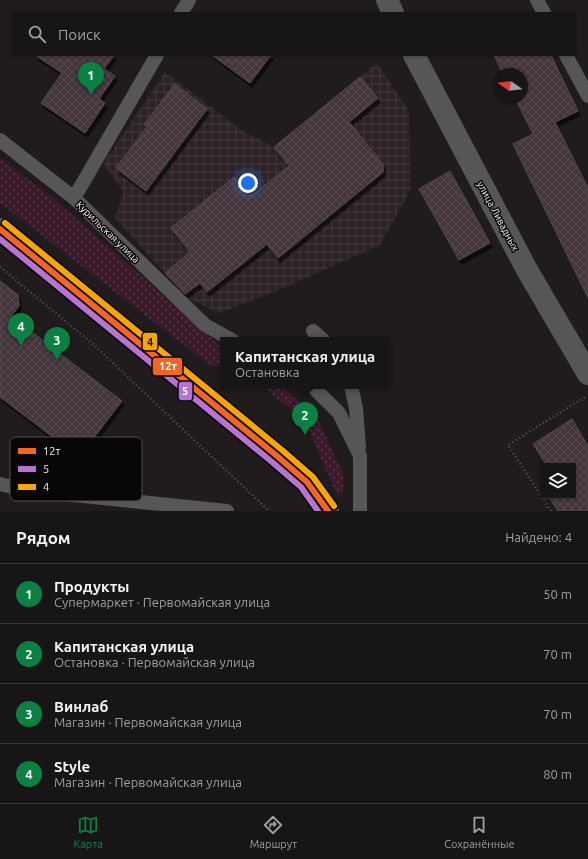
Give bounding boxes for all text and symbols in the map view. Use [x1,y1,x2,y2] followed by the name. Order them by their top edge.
[12,12,576,56] search box
[26,23,48,45] icon: search
[58,26,101,43] text: Поиск
[78,62,104,95] pin: 1
[492,68,528,104] north arrow
[238,173,258,193] your location
[475,179,521,253] street label: улица Ливадных
[74,199,142,265] street label: Курильская улица
[8,313,34,346] pin: 4
[44,327,70,360] pin: 3
[142,332,158,351] line badge: 4
[147,336,153,348] text: 4
[220,337,390,389] popup
[235,348,375,365] text: Капитанская улица
[152,357,183,376] line badge: 12т
[159,360,177,372] text: 12т
[235,365,299,379] text: Остановка
[178,381,193,401] line badge: 5
[182,385,188,397] text: 5
[292,402,318,435] pin: 2
[10,437,142,501] legend
[43,445,60,457] text: 12т
[43,463,49,475] text: 5
[540,463,576,499] map controls
[540,463,576,499] button: layers
[43,481,49,493] text: 4
[16,528,71,547] text: Рядом
[505,530,572,544] text: Найдено: 4
[54,578,129,595] text: Продукты
[25,587,33,601] text: 1
[543,587,572,601] text: 50 m
[54,595,270,609] text: Супермаркет · Первомайская улица
[54,638,194,655] text: Капитанская улица
[25,647,33,661] text: 2
[543,647,572,661] text: 70 m
[54,655,255,669] text: Остановка · Первомайская улица
[54,698,108,715] text: Винлаб
[25,707,33,721] text: 3
[543,707,572,721] text: 70 m
[54,715,242,729] text: Магазин · Первомайская улица
[54,758,90,775] text: Style
[25,767,33,781] text: 4
[543,767,572,781] text: 80 m
[54,775,242,789] text: Магазин · Первомайская улица
[73,814,103,850] tab: Карта
[250,814,297,850] tab: Маршрут
[444,814,514,850] tab: Сохранённые

